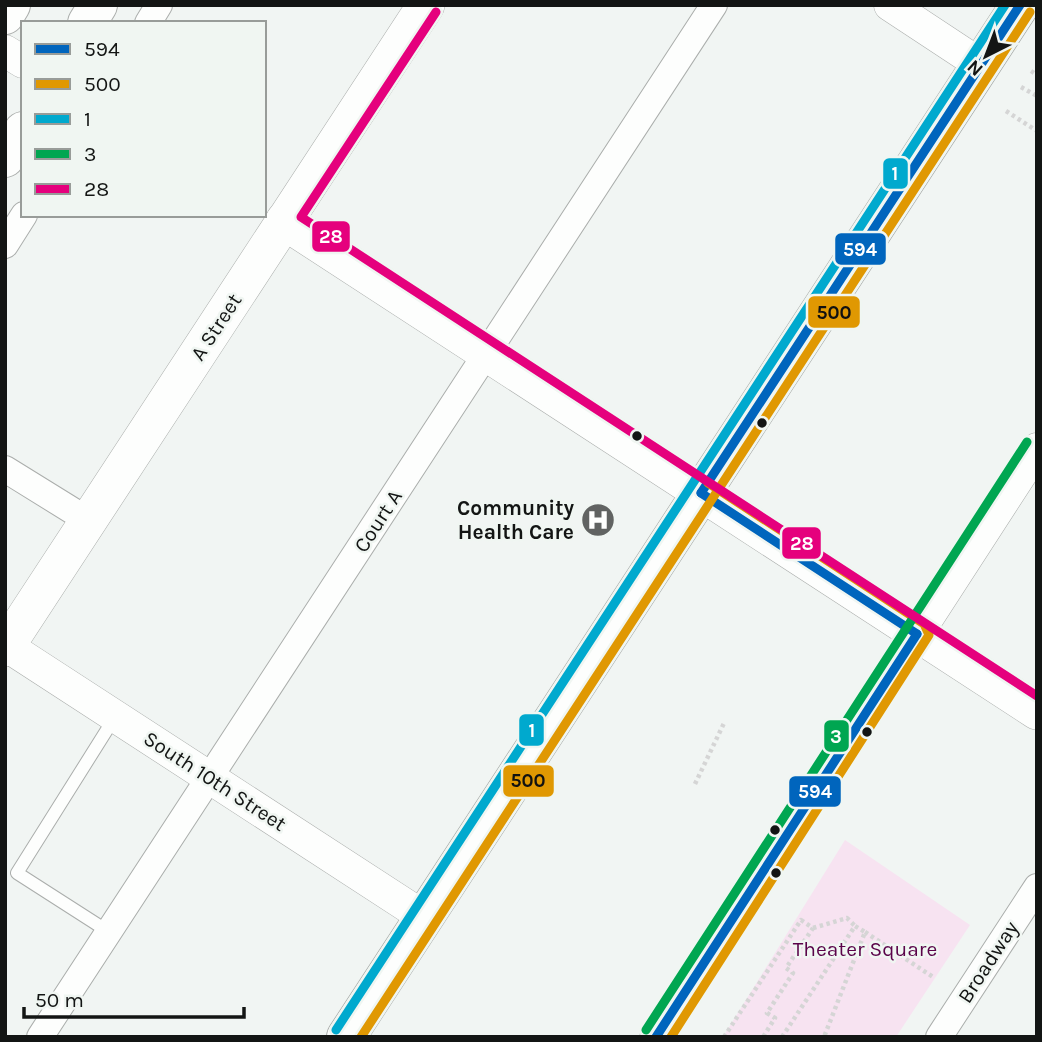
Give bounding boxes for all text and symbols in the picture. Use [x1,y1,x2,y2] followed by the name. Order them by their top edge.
[21,21,266,217] legend
[951,21,1021,91] north arrow
[84,37,120,61] text: 594
[963,55,988,81] text: N
[84,72,121,96] text: 500
[84,107,91,131] text: 1
[84,142,96,166] text: 3
[882,157,909,190] line badge: 1
[892,163,898,185] text: 1
[84,177,109,201] text: 28
[311,220,351,253] line badge: 28
[319,226,343,248] text: 28
[834,232,887,266] line badge: 594
[843,239,878,261] text: 594
[186,289,246,365] street label: A Street
[807,295,861,329] line badge: 500
[816,302,852,324] text: 500
[755,416,769,430] unlabelled marker
[630,429,644,443] unlabelled marker
[349,485,407,557] street label: Court A
[457,496,574,544] place label: Community Health Care
[579,501,617,539] hospital icon: Community Health Care
[781,526,822,560] line badge: 28
[790,533,814,555] text: 28
[518,713,545,747] line badge: 1
[823,719,850,753] line badge: 3
[529,720,535,742] text: 1
[860,725,874,739] unlabelled marker
[139,726,291,836] street label: South 10th Street
[830,726,842,748] text: 3
[502,764,555,798] line badge: 500
[510,770,546,792] text: 500
[788,775,842,808] line badge: 594
[798,781,833,803] text: 594
[768,823,782,837] unlabelled marker
[769,866,783,880] unlabelled marker
[953,916,1023,1007] street label: Broadway
[793,937,937,961] park label: Theater Square
[24,976,245,1020] scale bar
[35,988,84,1012] text: 50 m

